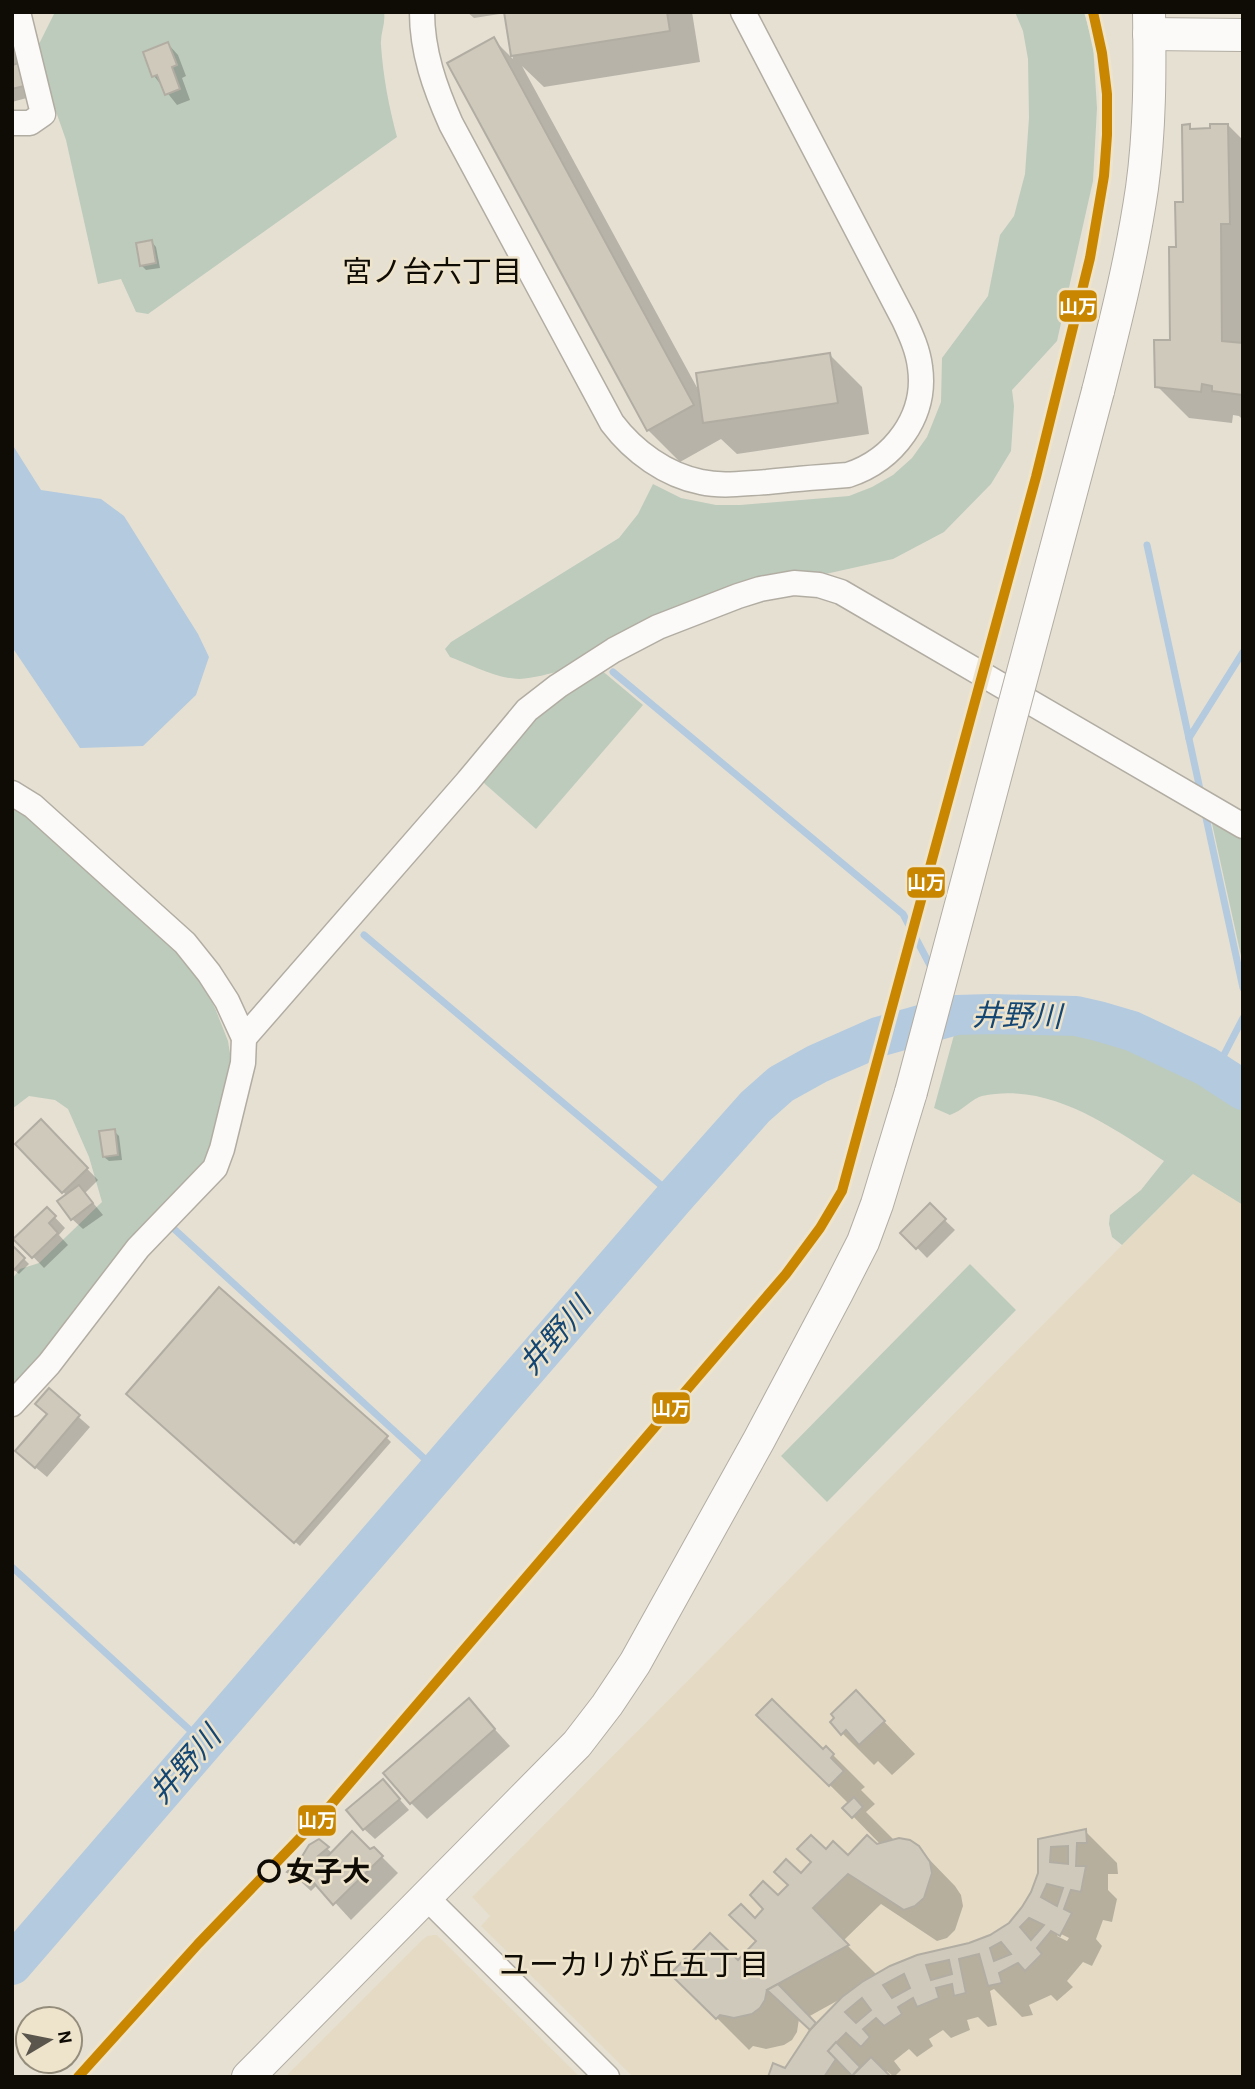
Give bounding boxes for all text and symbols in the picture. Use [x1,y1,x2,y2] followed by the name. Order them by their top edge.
[342,256,522,288] district label: 宮ノ台六丁目
[1058,289,1098,323] line badge: 山万
[1059,298,1097,317] text: 山万
[906,866,946,899] line badge: 山万
[907,874,945,893] text: 山万
[972,999,1065,1033] water label: 井野川
[513,1289,599,1380] water label: 井野川
[651,1391,691,1425] line badge: 山万
[652,1400,690,1419] text: 山万
[143,1718,229,1809] water label: 井野川
[297,1804,337,1837] line badge: 山万
[298,1812,336,1831] text: 山万
[286,1857,370,1887] place label: 女子大
[258,1860,280,1882] marker: 女子大
[499,1949,769,1981] district label: ユーカリが丘五丁目
[14,2005,84,2075] north arrow
[54,2029,75,2045] text: N

